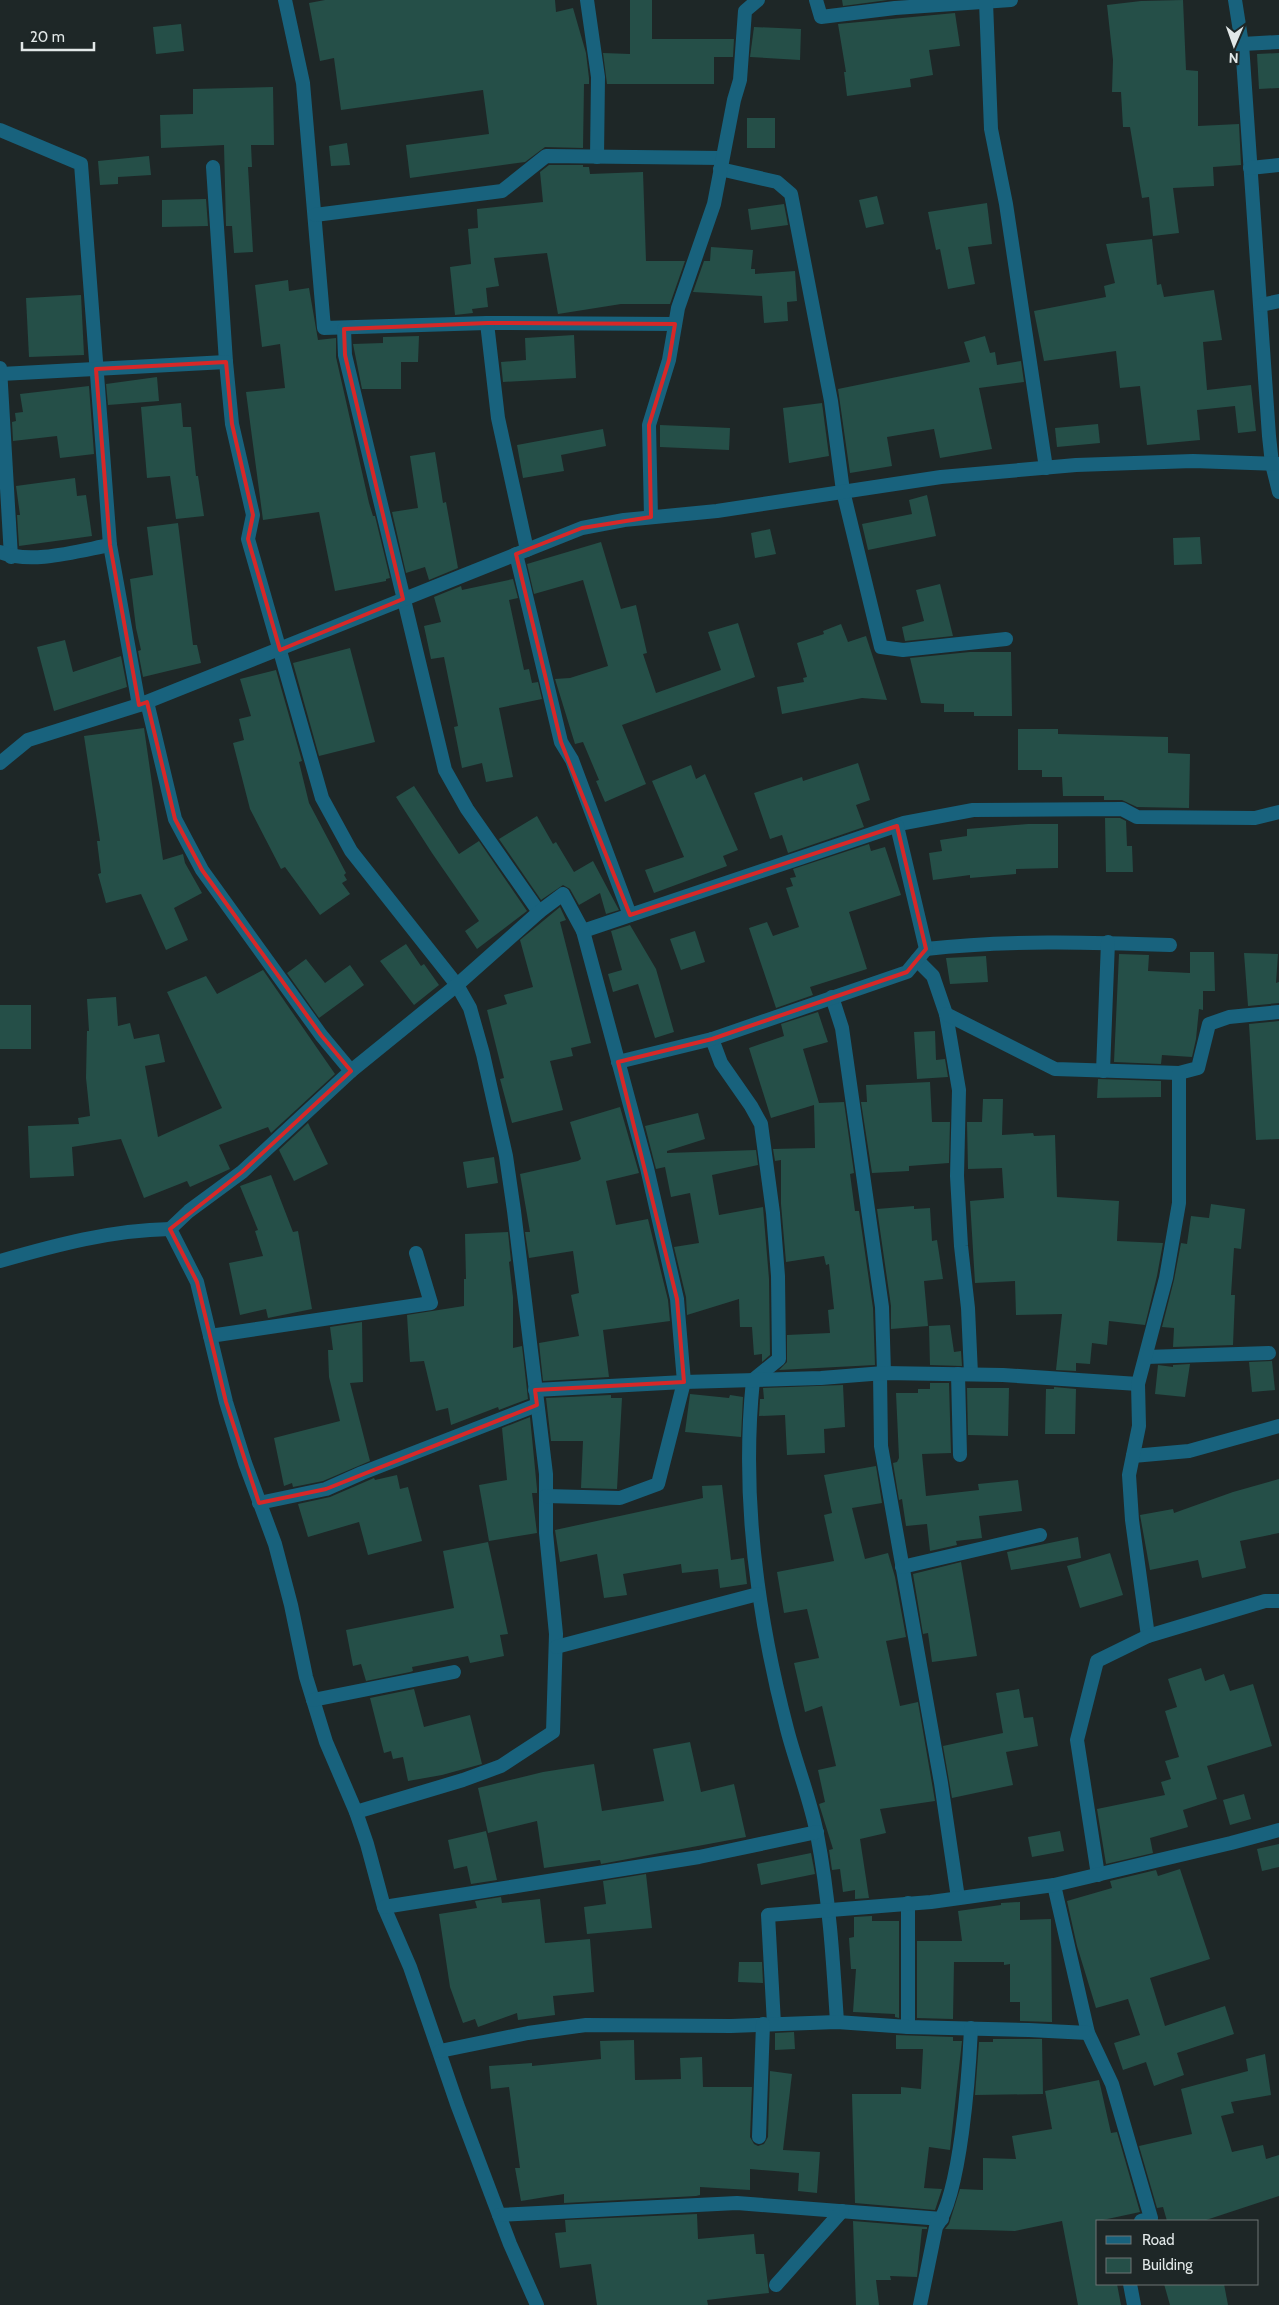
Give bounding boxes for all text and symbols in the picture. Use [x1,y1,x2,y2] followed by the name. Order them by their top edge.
[22,20,95,52] scale bar
[1209,20,1259,70] north arrow
[30,28,65,46] text: 20 m
[1228,49,1239,67] text: N
[1096,2220,1259,2285] legend
[1142,2231,1175,2249] text: Road
[1142,2256,1193,2274] text: Building

